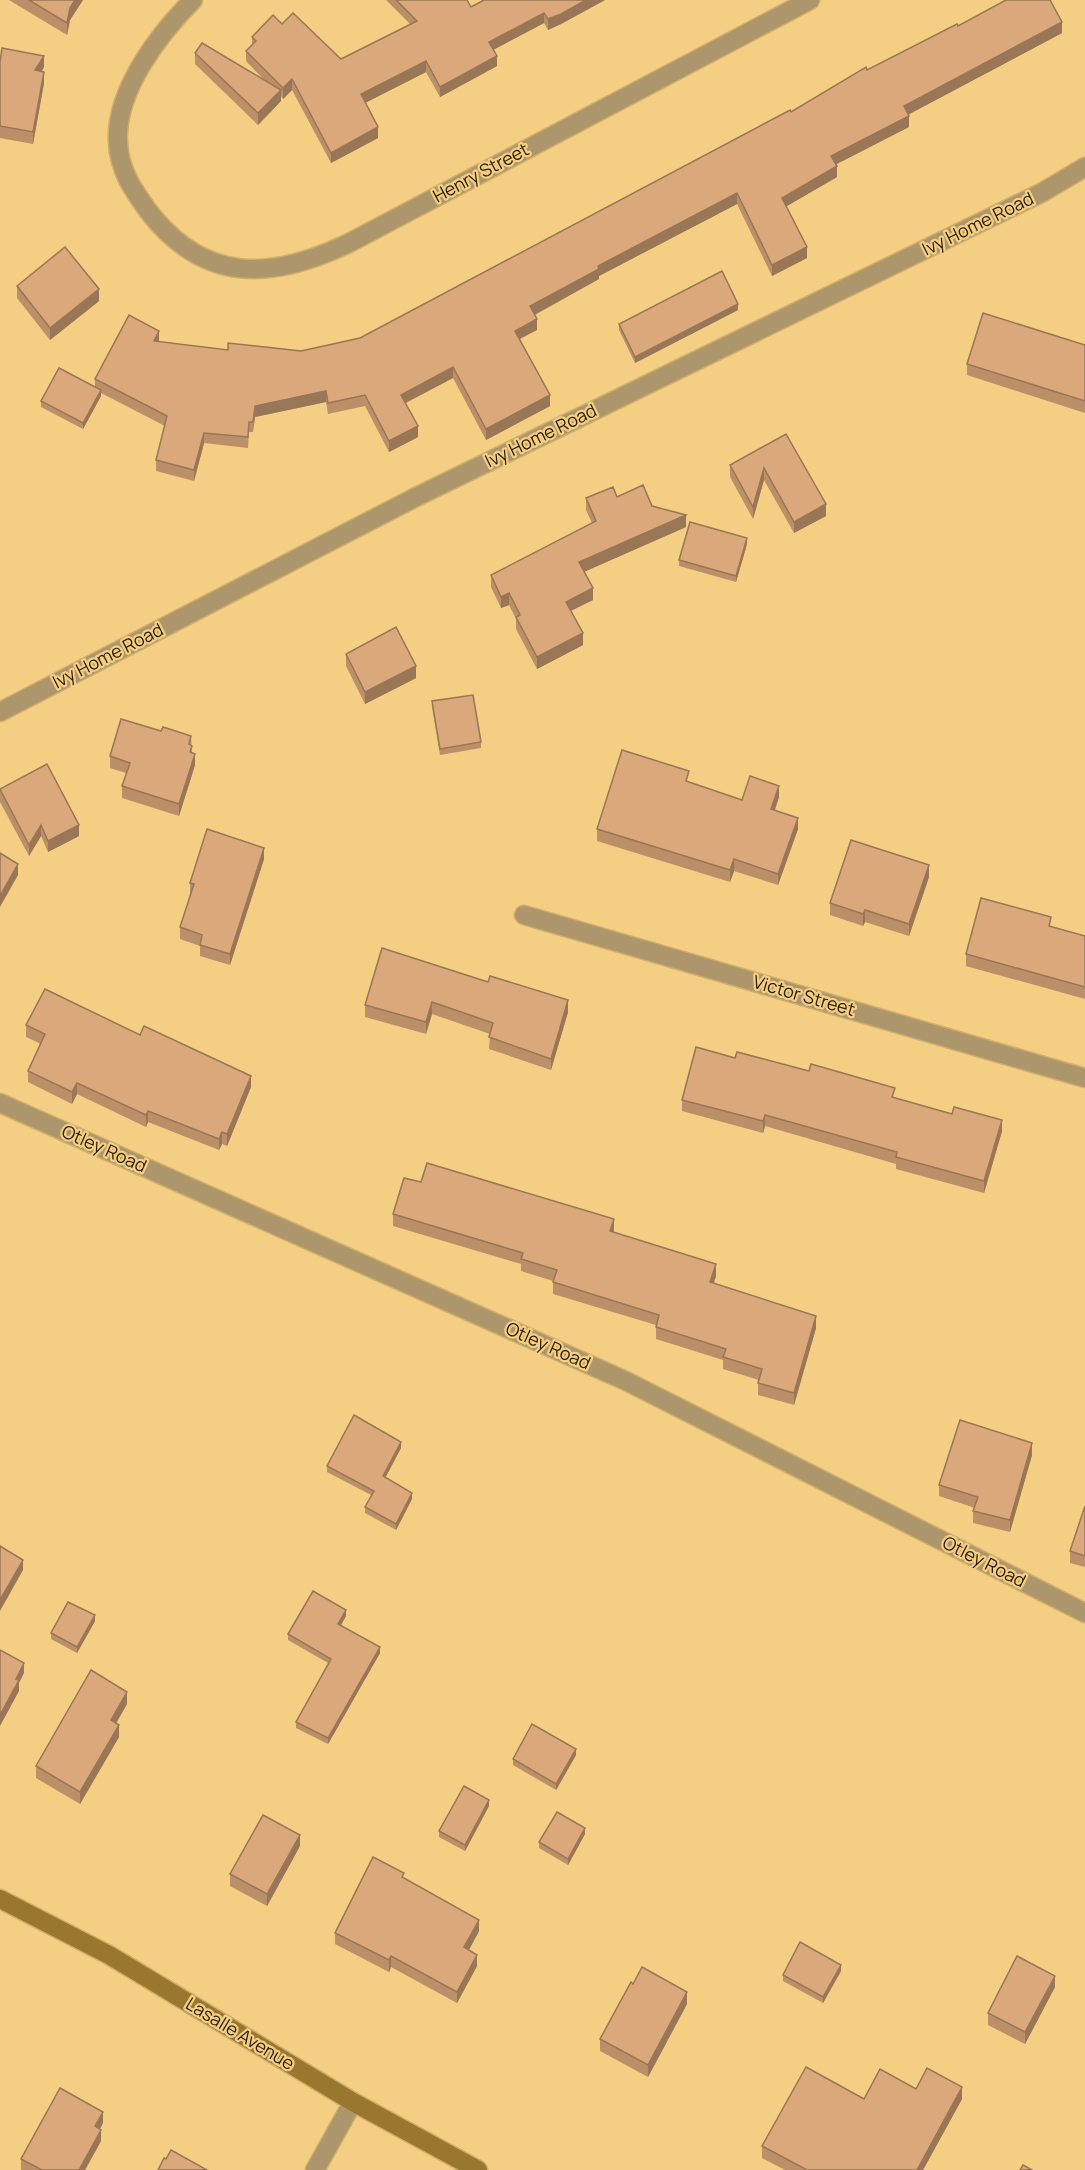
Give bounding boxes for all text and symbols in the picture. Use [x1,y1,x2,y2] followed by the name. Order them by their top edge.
[428,137,533,208] street label: Henry Street
[918,186,1037,260] street label: Ivy Home Road
[481,398,600,472] street label: Ivy Home Road
[48,617,167,693] street label: Ivy Home Road
[750,969,858,1021] street label: Victor Street
[58,1119,151,1177] street label: Otley Road
[502,1316,595,1374] street label: Otley Road
[939,1530,1030,1592] street label: Otley Road
[182,1991,299,2075] street label: Lasalle Avenue

